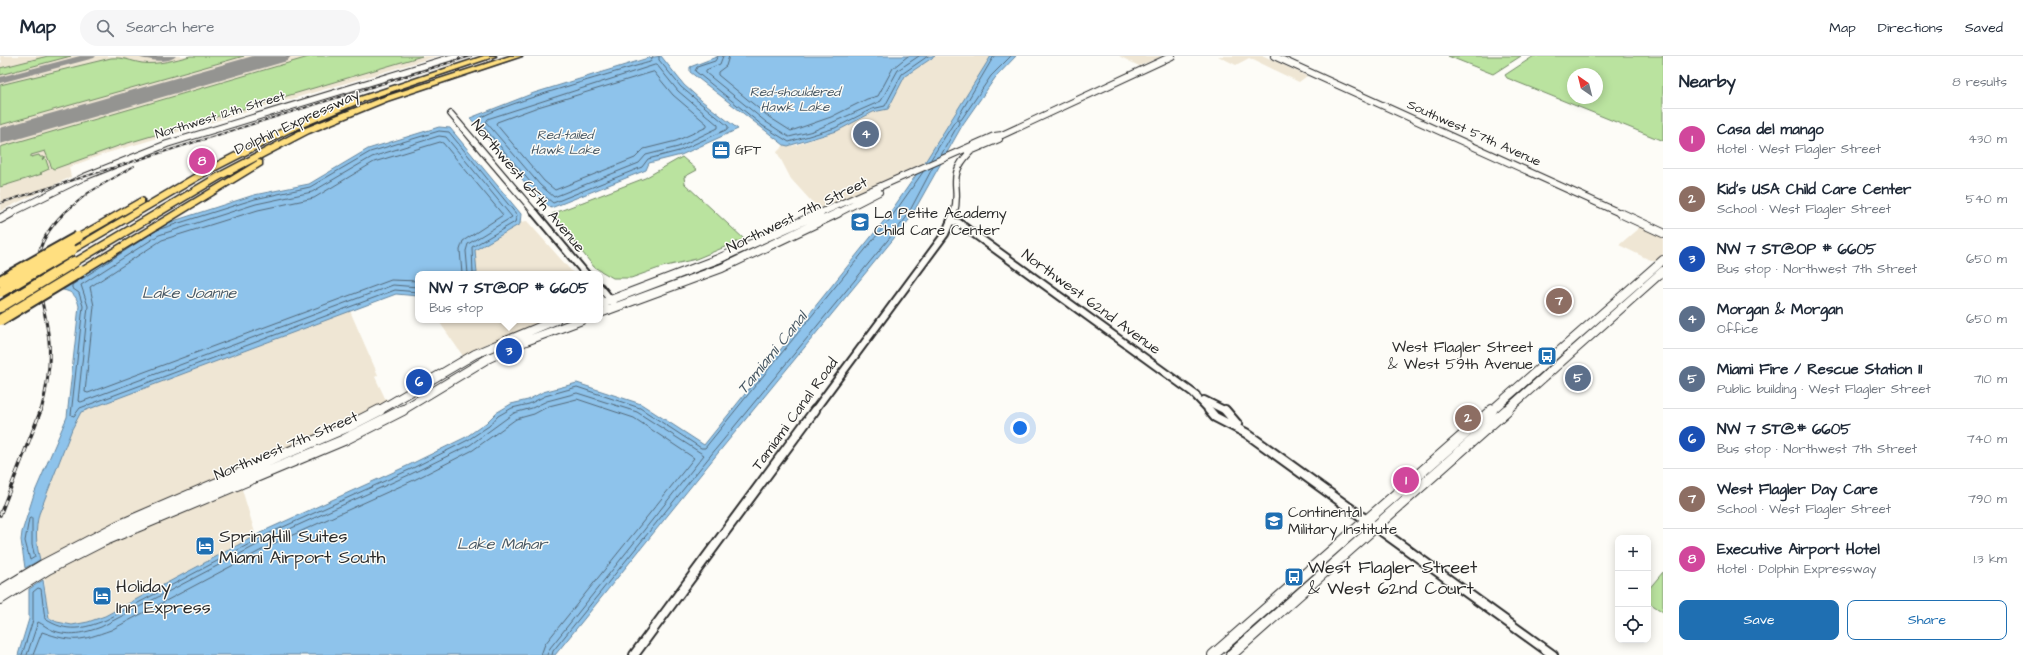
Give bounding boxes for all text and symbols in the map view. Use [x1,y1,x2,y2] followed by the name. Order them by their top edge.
[80,10,360,46] search box
[20,14,56,41] text: Map
[94,17,116,39] icon: search
[126,17,215,38] text: Search here
[1829,18,1856,38] text: Map
[1878,18,1943,38] text: Directions
[1965,18,2003,38] text: Saved
[1567,68,1603,104] north arrow
[1679,70,1736,94] text: Nearby
[1952,73,2007,91] text: 8 results
[750,83,843,116] water label: Red-shouldered Hawk Lake
[231,84,363,161] street label: Dolphin Expressway
[153,86,288,143] street label: Northwest 12th Street
[1404,95,1544,171] street label: Southwest 57th Avenue
[466,115,590,257] street label: Northwest 65th Avenue
[853,119,879,149] pin: 4
[1717,119,1824,140] text: Casa del mango
[531,126,600,159] water label: Red-tailed Hawk Lake
[1691,130,1693,148] text: 1
[1968,130,2007,148] text: 430 m
[710,139,732,161] office icon: GFT
[1717,140,1881,158] text: Hotel · West Flagler Street
[735,141,762,159] place label: GFT
[189,146,215,176] pin: 8
[723,172,871,258] street label: Northwest 7th Street
[1717,179,1911,200] text: Kid's USA Child Care Center
[1688,190,1696,208] text: 2
[1965,190,2007,208] text: 540 m
[1717,200,1891,218] text: School · West Flagler Street
[874,203,1007,241] place label: La Petite Academy Child Care Center
[849,211,871,233] school or university icon: La Petite Academy Child Care Center
[1717,239,1876,260] text: NW 7 ST@OP # 6605
[1017,244,1165,360] street label: Northwest 62nd Avenue
[1689,250,1695,268] text: 3
[1966,250,2007,268] text: 650 m
[1717,260,1917,278] text: Bus stop · Northwest 7th Street
[415,271,603,323] popup
[429,278,589,299] text: NW 7 ST@OP # 6605
[142,282,238,304] water label: Lake Joanne
[1546,286,1572,316] pin: 7
[429,299,483,317] text: Bus stop
[1717,299,1843,320] text: Morgan & Morgan
[732,305,814,399] water label: Tamiami Canal
[1688,310,1696,328] text: 4
[1966,310,2007,328] text: 650 m
[1717,320,1758,338] text: Office
[496,336,522,366] pin: 3
[1388,337,1533,375] place label: West Flagler Street & West 59th Avenue
[1536,345,1558,367] bus stop icon: West Flagler Street & West 59th Avenue
[747,353,843,475] street label: Tamiami Canal Road
[1717,359,1922,380] text: Miami Fire / Rescue Station 11
[1565,363,1591,393] pin: 5
[406,367,432,397] pin: 6
[1687,370,1697,388] text: 5
[1974,370,2007,388] text: 710 m
[1717,380,1931,398] text: Public building · West Flagler Street
[1455,403,1481,433] pin: 2
[211,406,361,486] street label: Northwest 7th Street
[1010,418,1030,438] your location
[1717,419,1851,440] text: NW 7 ST@# 6605
[1688,430,1696,448] text: 6
[1967,430,2007,448] text: 740 m
[1717,440,1917,458] text: Bus stop · Northwest 7th Street
[1393,465,1419,495] pin: 1
[1717,479,1878,500] text: West Flagler Day Care
[1688,490,1696,508] text: 7
[1968,490,2007,508] text: 790 m
[1717,500,1891,518] text: School · West Flagler Street
[1288,502,1397,541] place label: Continental Military Institute
[1263,510,1285,532] school or university icon: Continental Military Institute
[219,524,386,570] place label: SpringHill Suites Miami Airport South
[457,533,549,555] water label: Lake Mahar
[194,535,216,557] hotel icon: SpringHill Suites Miami Airport South
[1615,535,1651,643] map controls
[1615,535,1651,571] button: +
[1717,539,1880,560] text: Executive Airport Hotel
[1688,550,1696,568] text: 8
[1974,550,2007,568] text: 1.3 km
[1308,555,1478,601] place label: West Flagler Street & West 62nd Court
[1717,560,1876,578] text: Hotel · Dolphin Expressway
[1283,566,1305,588] bus stop icon: West Flagler Street & West 62nd Court
[1615,571,1651,607] button: −
[116,574,211,620] place label: Holiday Inn Express
[91,585,113,607] hotel icon: Holiday Inn Express
[1679,600,1839,640] button: Save
[1847,600,2007,640] button: Share
[1615,607,1651,643] button: locate

